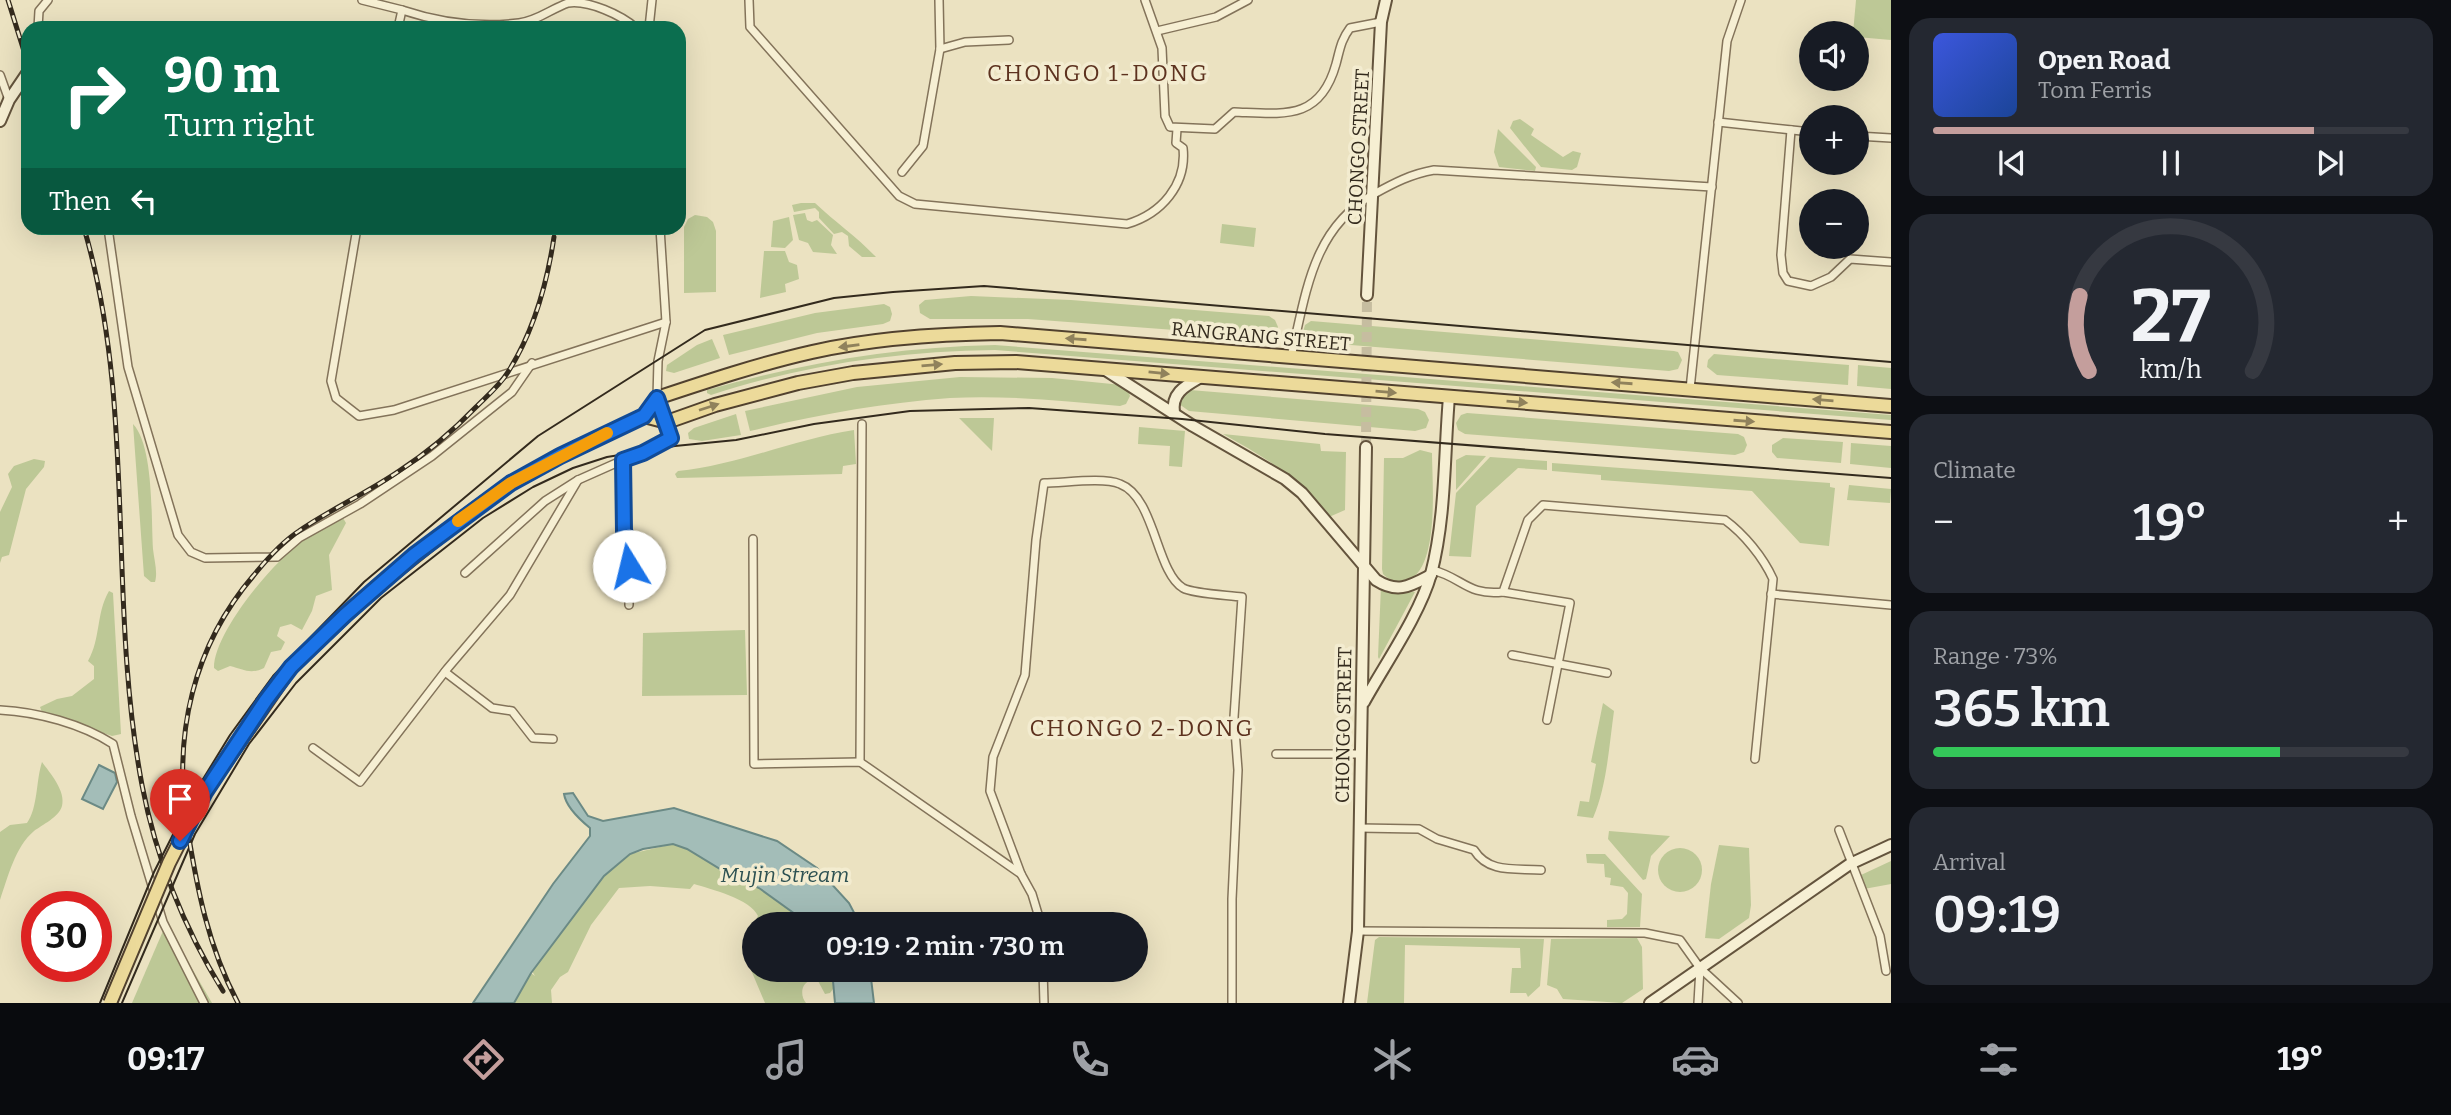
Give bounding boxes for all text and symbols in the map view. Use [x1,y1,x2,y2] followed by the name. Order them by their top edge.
[1799,21,1869,259] map controls
[1799,21,1869,91] button: sound
[2038,45,2170,76] text: Open Road
[164,46,280,105] text: 90 m
[49,49,140,140] icon: right
[987,59,1209,87] district label: CHONGO 1-DONG
[1343,68,1374,226] street label: CHONGO STREET
[2038,76,2152,104] text: Tom Ferris
[1799,105,1869,175] button: +
[164,106,315,144] text: Turn right
[1993,144,2031,182] icon: previous
[2152,144,2190,182] icon: pause
[2311,144,2349,182] icon: next
[125,182,163,220] icon: left
[49,186,111,217] text: Then
[1799,189,1869,259] button: −
[2131,274,2211,361] text: 27
[1170,317,1352,356] street label: RANGRANG STREET
[1065,333,1087,344] one-way arrow
[838,341,860,352] one-way arrow
[2140,355,2202,385] text: km/h
[921,359,943,370] one-way arrow
[1148,368,1170,379] one-way arrow
[1611,378,1633,389] one-way arrow
[1375,387,1397,398] one-way arrow
[1812,394,1834,405] one-way arrow
[1506,397,1528,408] one-way arrow
[699,402,720,412] one-way arrow
[1733,416,1755,427] one-way arrow
[1933,456,2016,484] text: Climate
[2133,491,2208,554] text: 19°
[1933,499,1954,545] text: −
[2387,499,2409,545] text: +
[592,529,666,603] position arrow
[1933,642,2058,670] text: Range · 73%
[1331,647,1356,803] street label: CHONGO STREET
[1933,677,2110,740] text: 365 km
[1029,714,1255,742] district label: CHONGO 2-DONG
[150,769,210,841] pin
[161,780,199,818] icon: arrive
[1933,848,2006,876] text: Arrival
[721,862,849,888] water label: Mujin Stream
[1933,883,2061,946] text: 09:19
[21,891,112,982] speed limit sign: 30
[826,931,1064,962] text: 09:19 · 2 min · 730 m
[459,1035,508,1084] icon: directions
[762,1035,811,1084] icon: music
[1065,1035,1114,1084] icon: phone
[1368,1035,1417,1084] icon: climate
[1671,1035,1720,1084] icon: car
[1974,1035,2023,1084] icon: filters
[127,1040,204,1078] text: 09:17
[2277,1040,2324,1078] text: 19°

